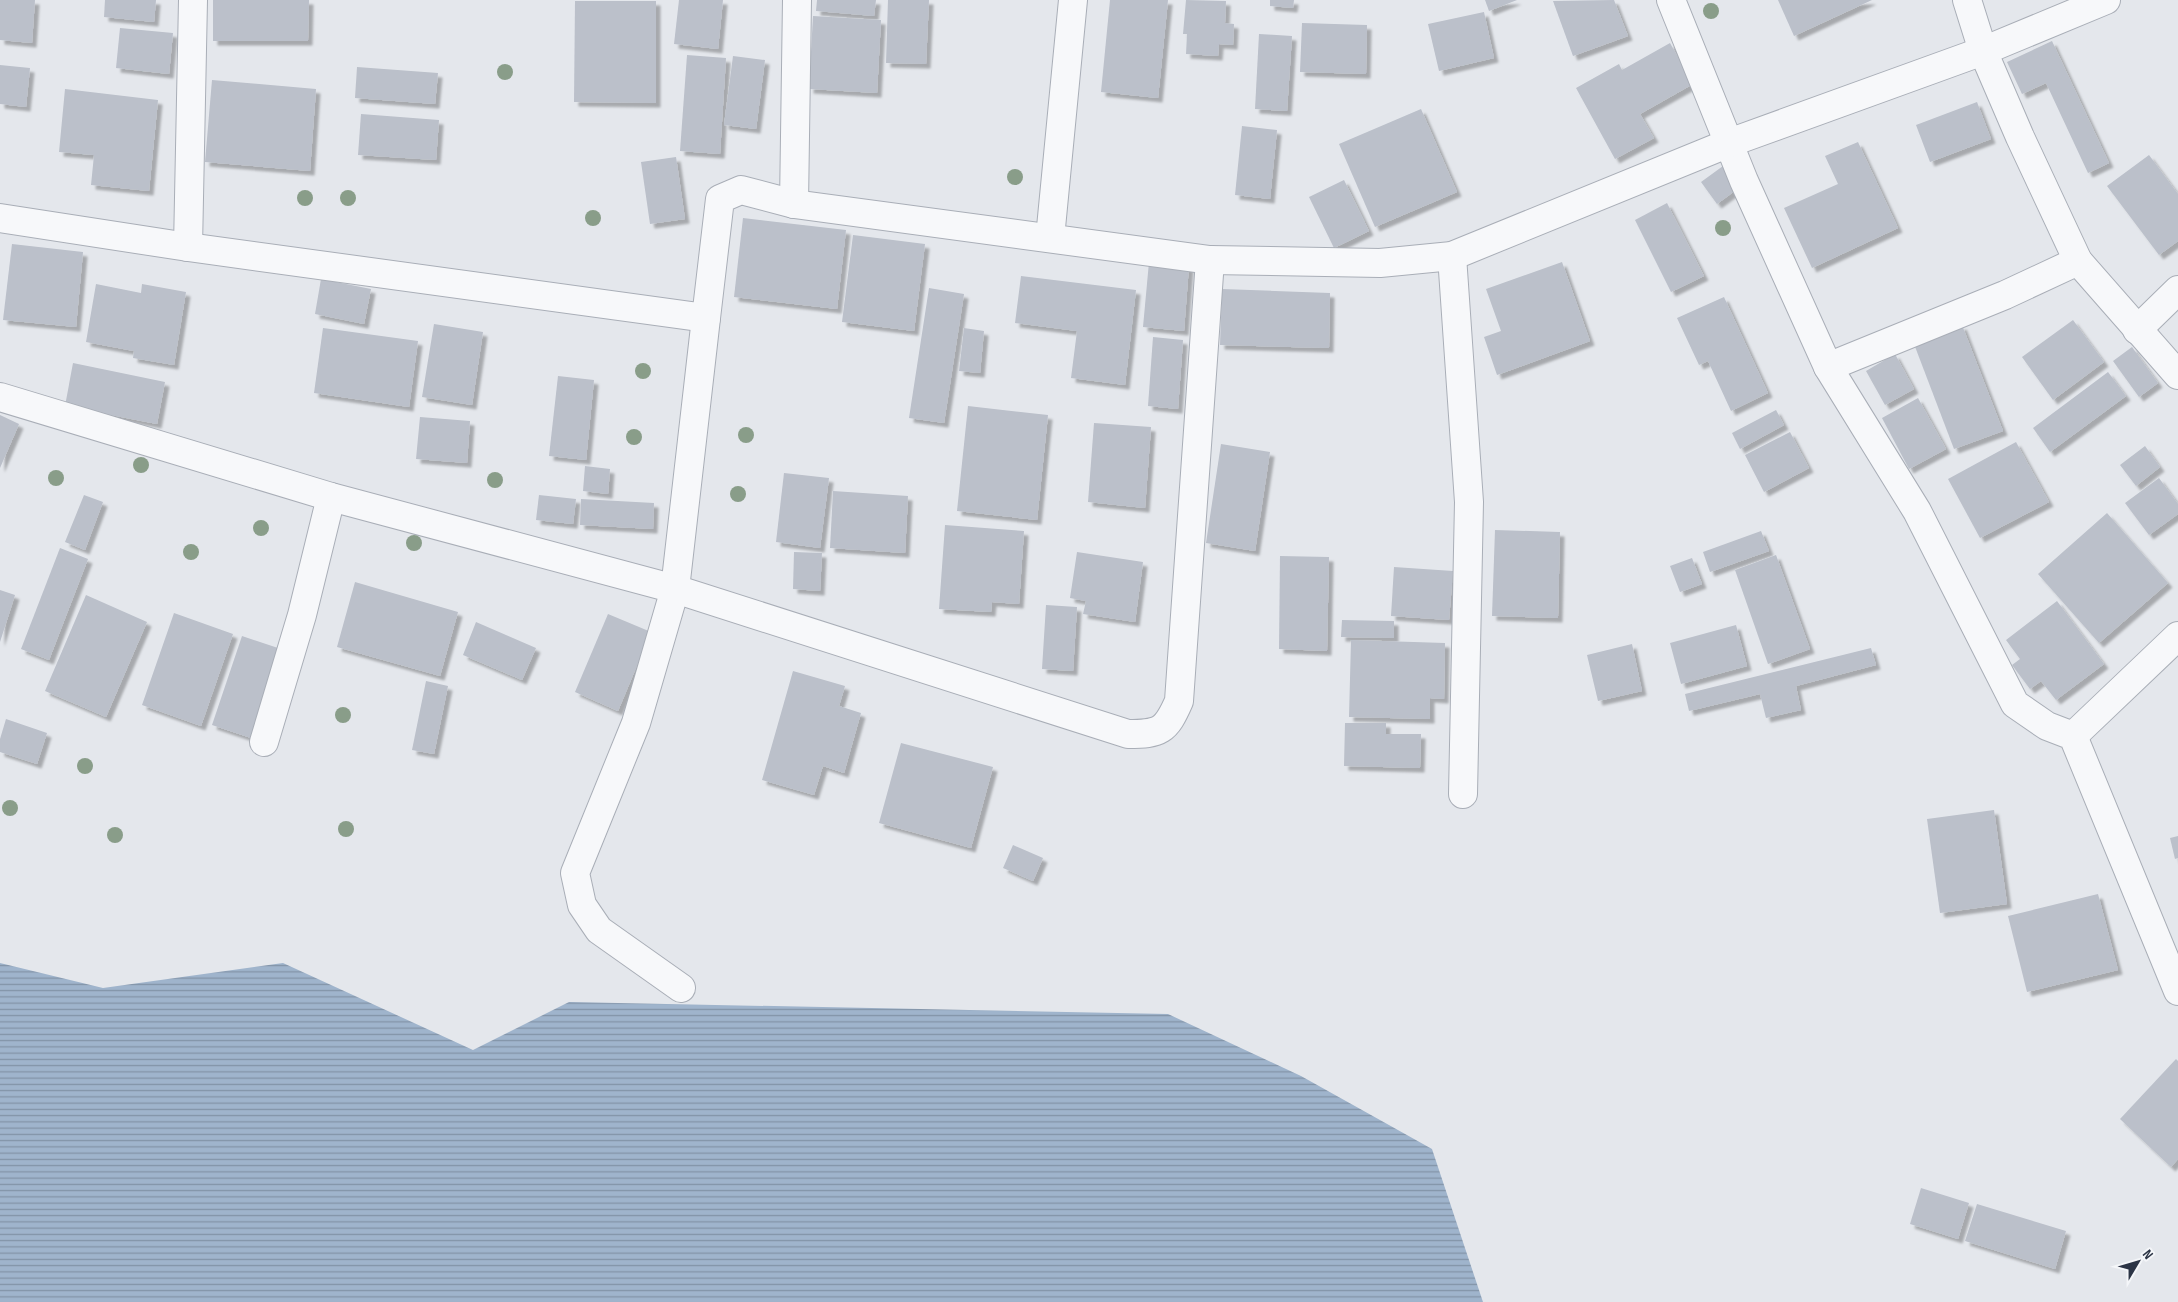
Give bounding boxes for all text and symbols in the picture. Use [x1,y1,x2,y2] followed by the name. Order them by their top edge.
[2113,1237,2163,1287] north arrow
[2139,1246,2157,1262] text: N

